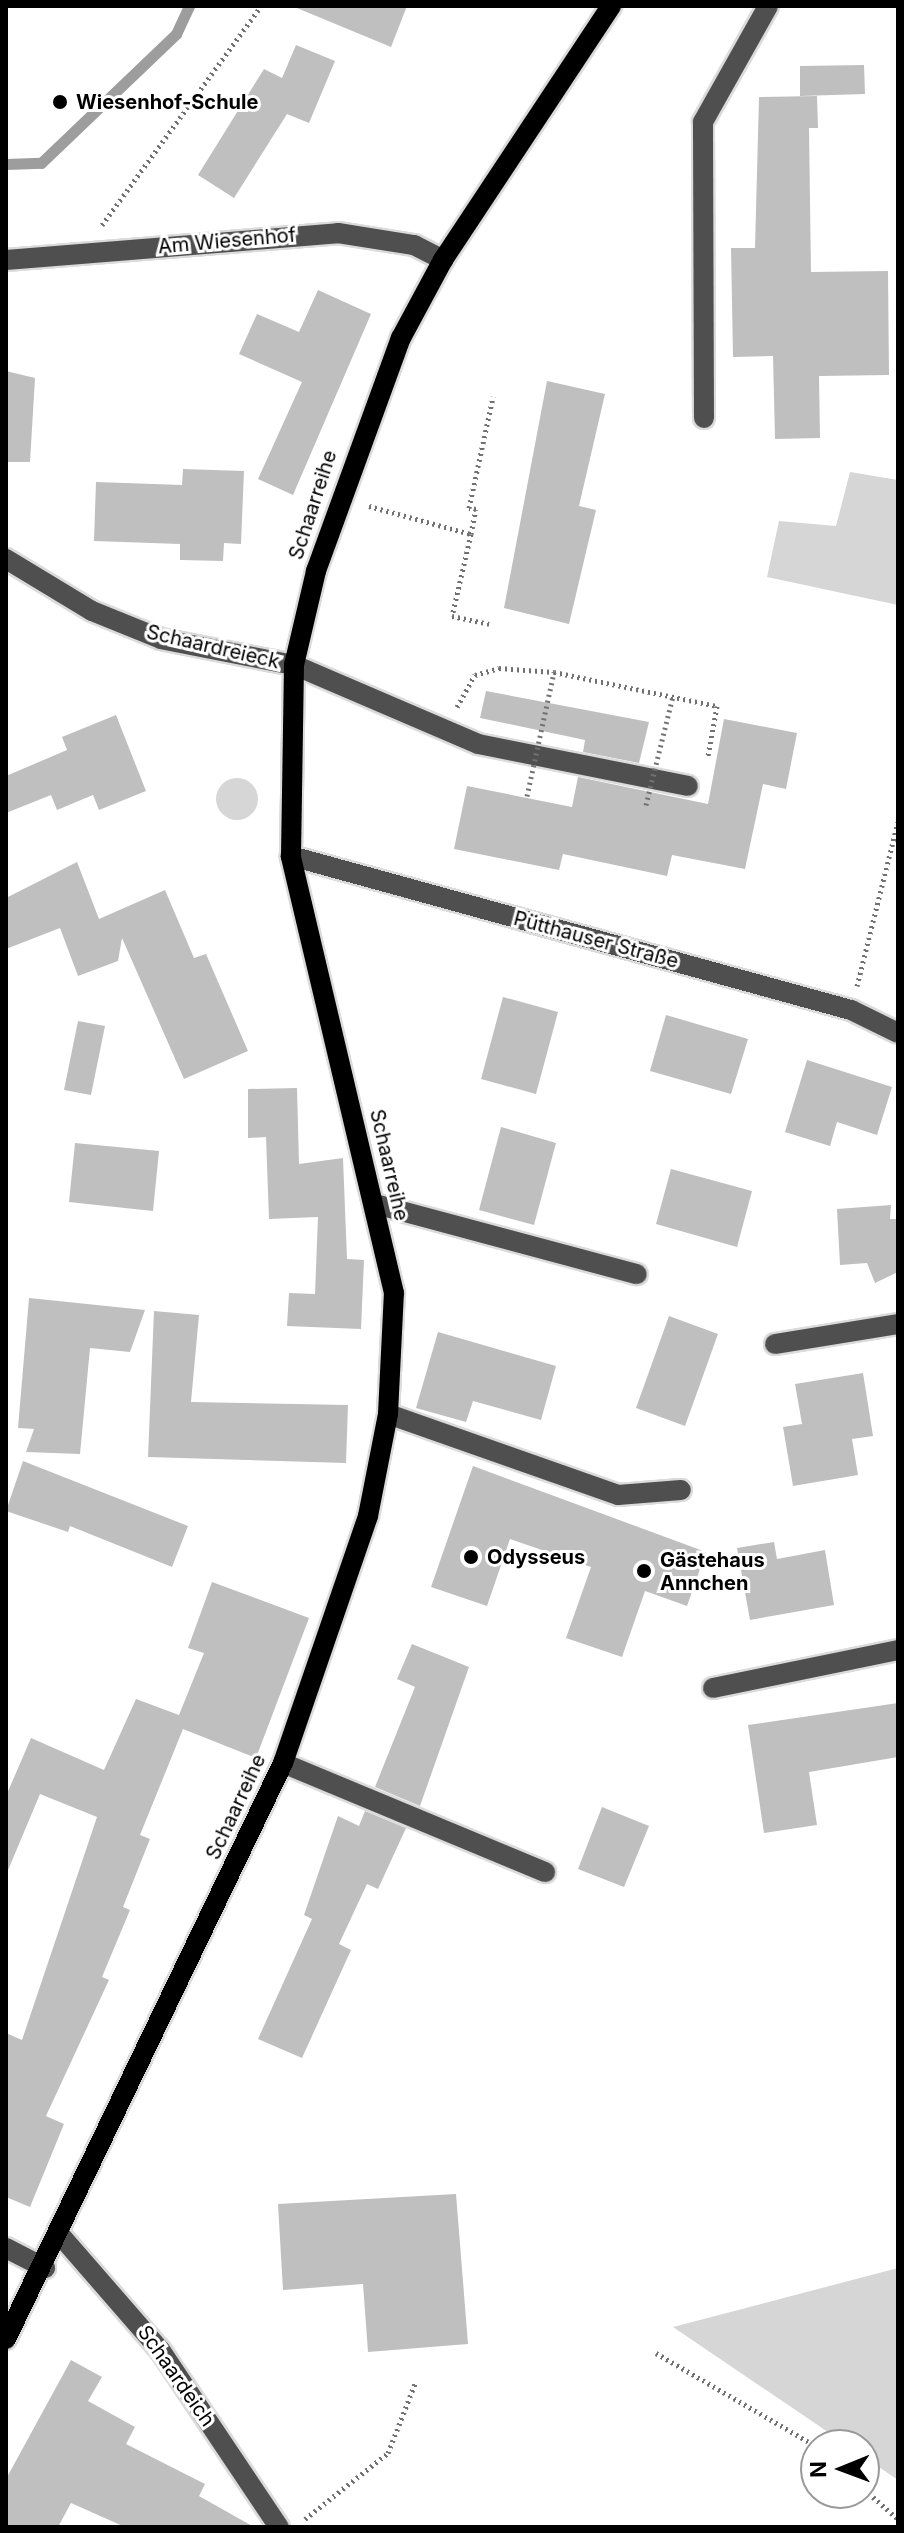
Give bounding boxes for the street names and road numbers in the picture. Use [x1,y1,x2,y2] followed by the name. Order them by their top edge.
[157,223,297,259] street label: Am Wiesenhof
[284,447,342,563] street label: Schaarreihe
[144,620,282,674] street label: Schaardreieck
[511,906,681,974] street label: Pütthauser Straße
[365,1107,413,1223] street label: Schaarreihe
[201,1750,271,1864] street label: Schaarreihe
[132,2321,220,2431] street label: Schaardeich

